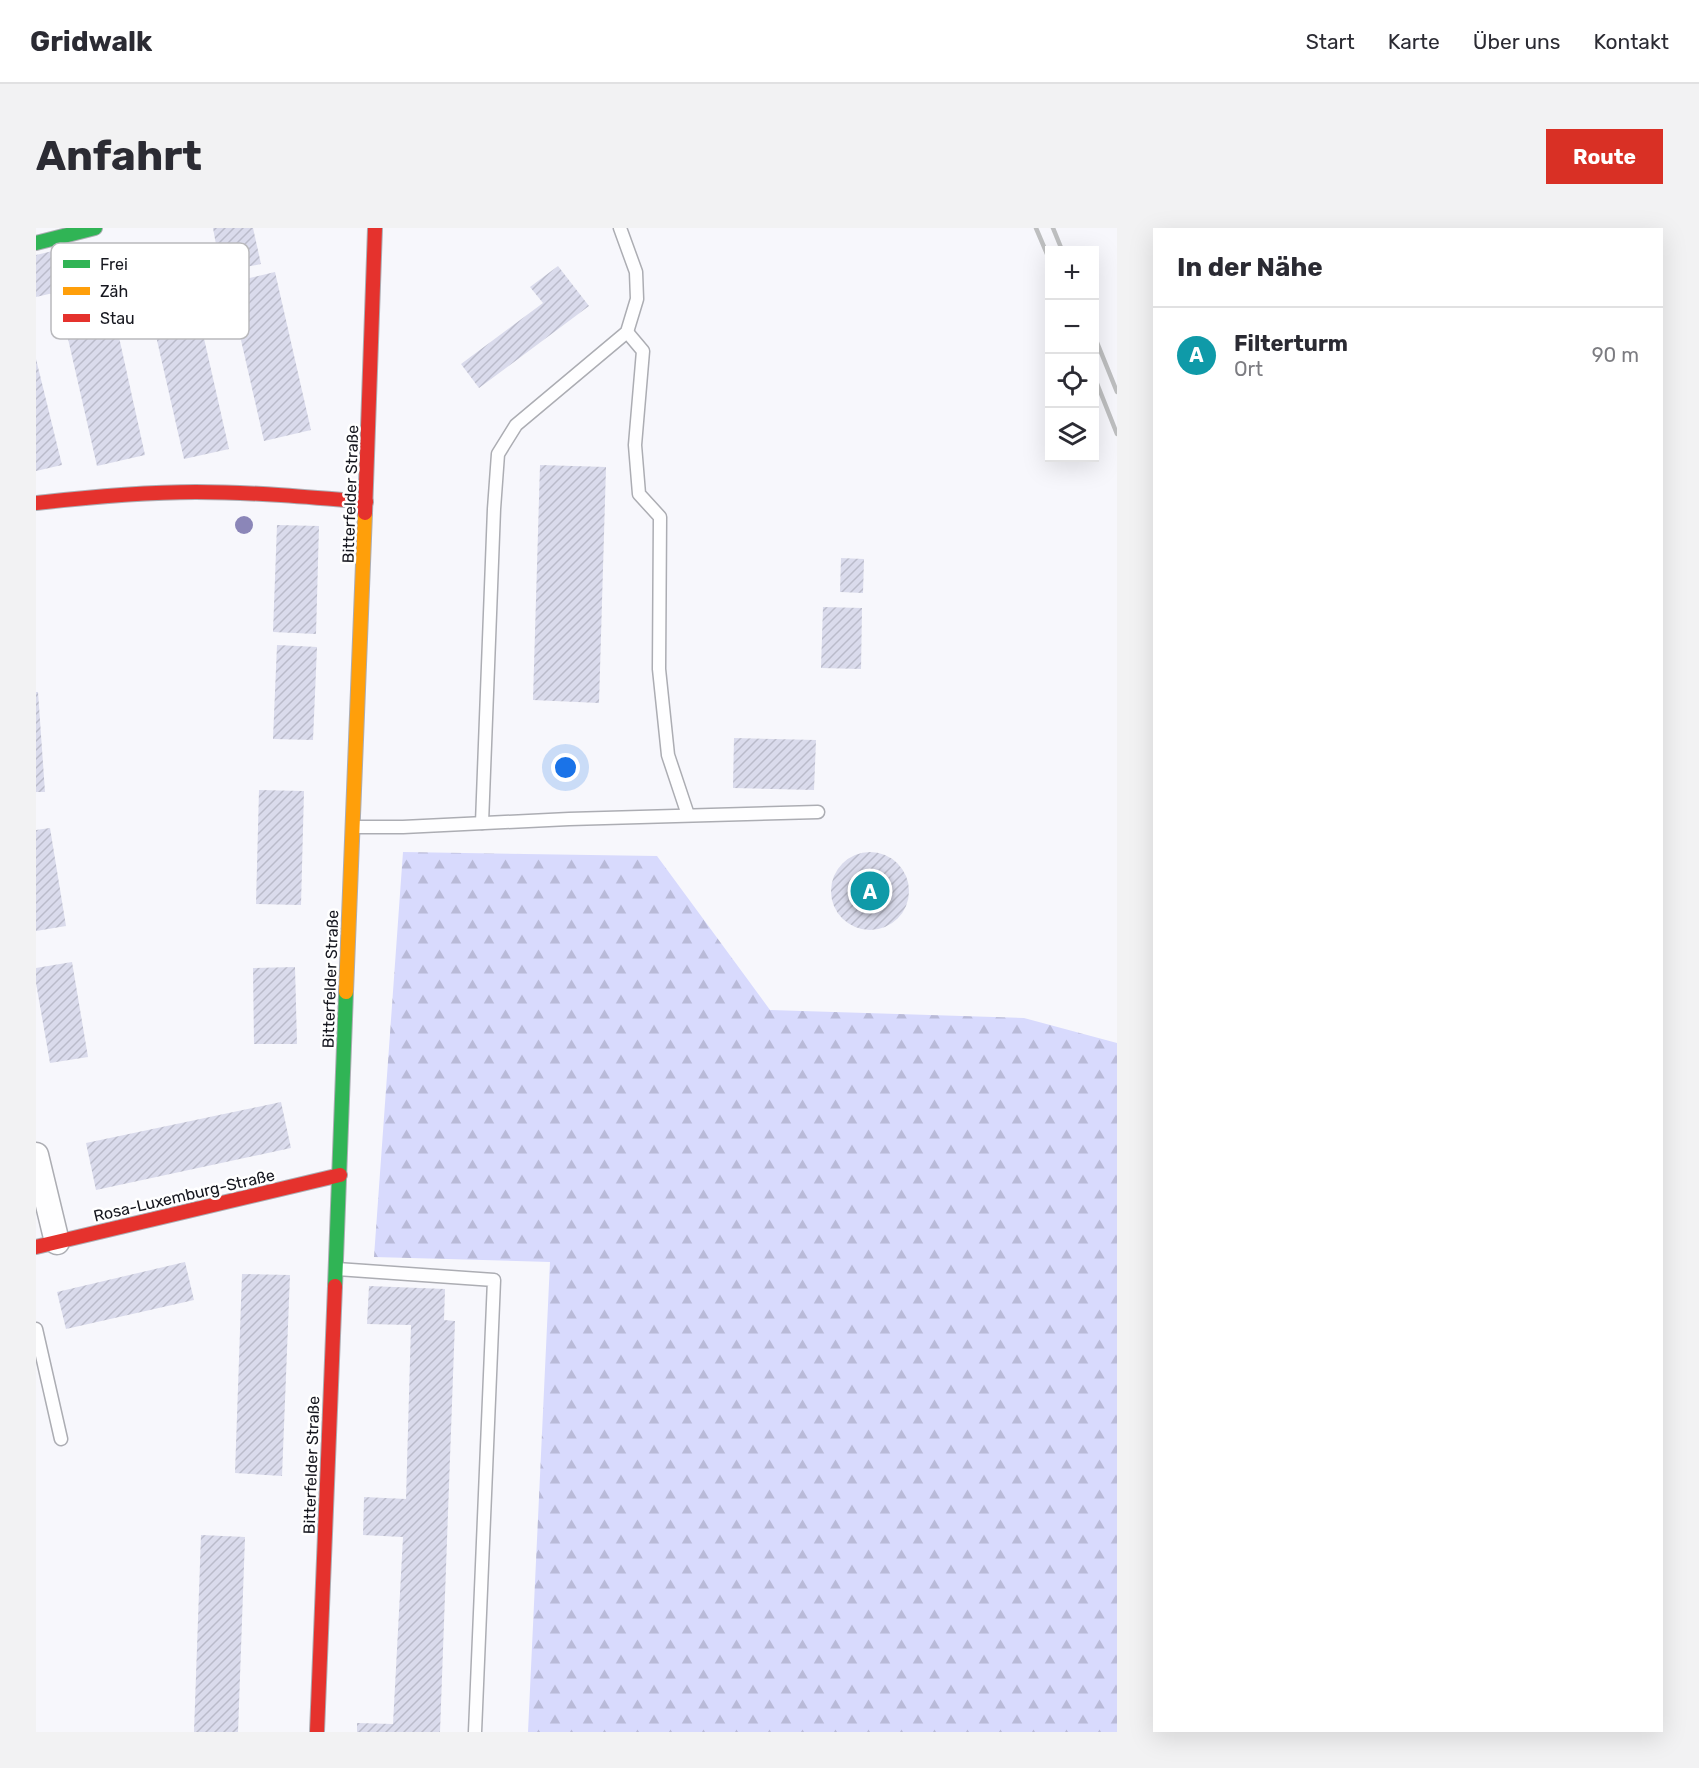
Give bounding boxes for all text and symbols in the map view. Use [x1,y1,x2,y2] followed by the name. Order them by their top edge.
[30,25,152,58] text: Gridwalk
[1306,29,1355,54] text: Start
[1388,29,1440,54] text: Karte
[1473,29,1561,54] text: Über uns
[1594,29,1669,54] text: Kontakt
[1546,129,1663,184] button: Route
[36,131,202,181] text: Anfahrt
[51,243,249,339] legend
[1045,246,1099,462] map controls
[1045,246,1099,300] button: +
[1177,252,1323,283] text: In der Nähe
[100,255,128,274] text: Frei
[100,282,128,301] text: Zäh
[1045,300,1099,354] button: −
[100,309,135,328] text: Stau
[1234,330,1348,357] text: Filterturm
[1189,343,1204,367] text: A
[1592,343,1639,367] text: 90 m
[1045,354,1099,408] button: locate
[1234,357,1263,381] text: Ort
[1045,408,1099,462] button: layers
[339,424,362,564] street label: Bitterfelder Straße
[551,753,580,782] your location
[850,868,890,914] pin: A
[319,909,342,1049] street label: Bitterfelder Straße
[92,1165,277,1226] street label: Rosa-Luxemburg-Straße
[300,1395,323,1535] street label: Bitterfelder Straße

